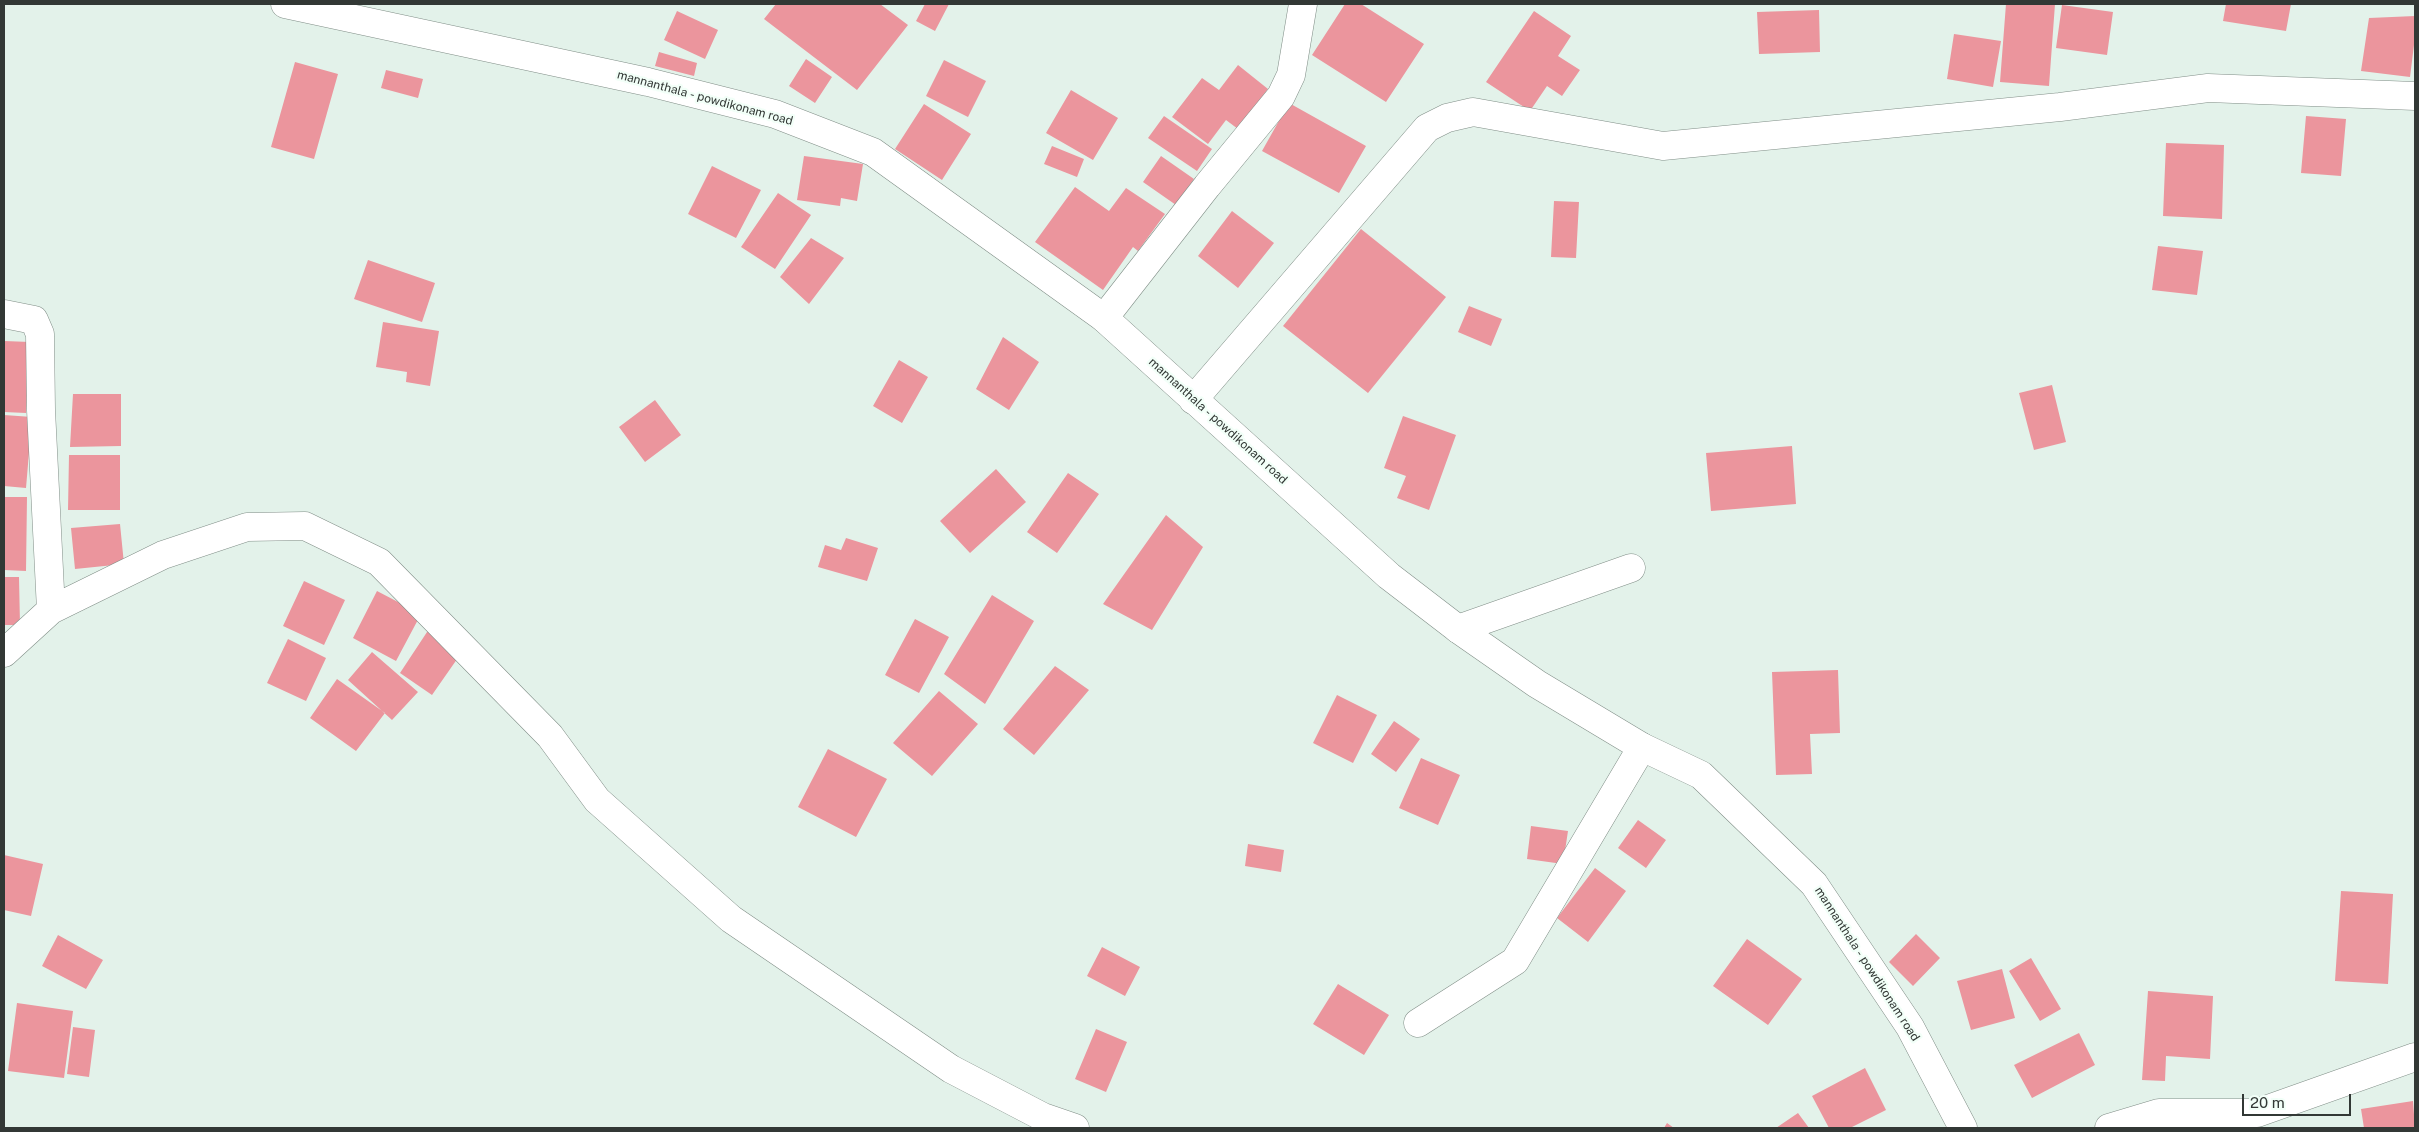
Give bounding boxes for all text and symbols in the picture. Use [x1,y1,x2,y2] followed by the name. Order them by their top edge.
[616,68,794,128] street label: mannanthala - powdikonam road
[1146,355,1290,487] street label: mannanthala - powdikonam road
[1812,884,1922,1044] street label: mannanthala - powdikonam road
[2244,1084,2353,1116] scale bar
[2250,1094,2285,1111] text: 20 m

